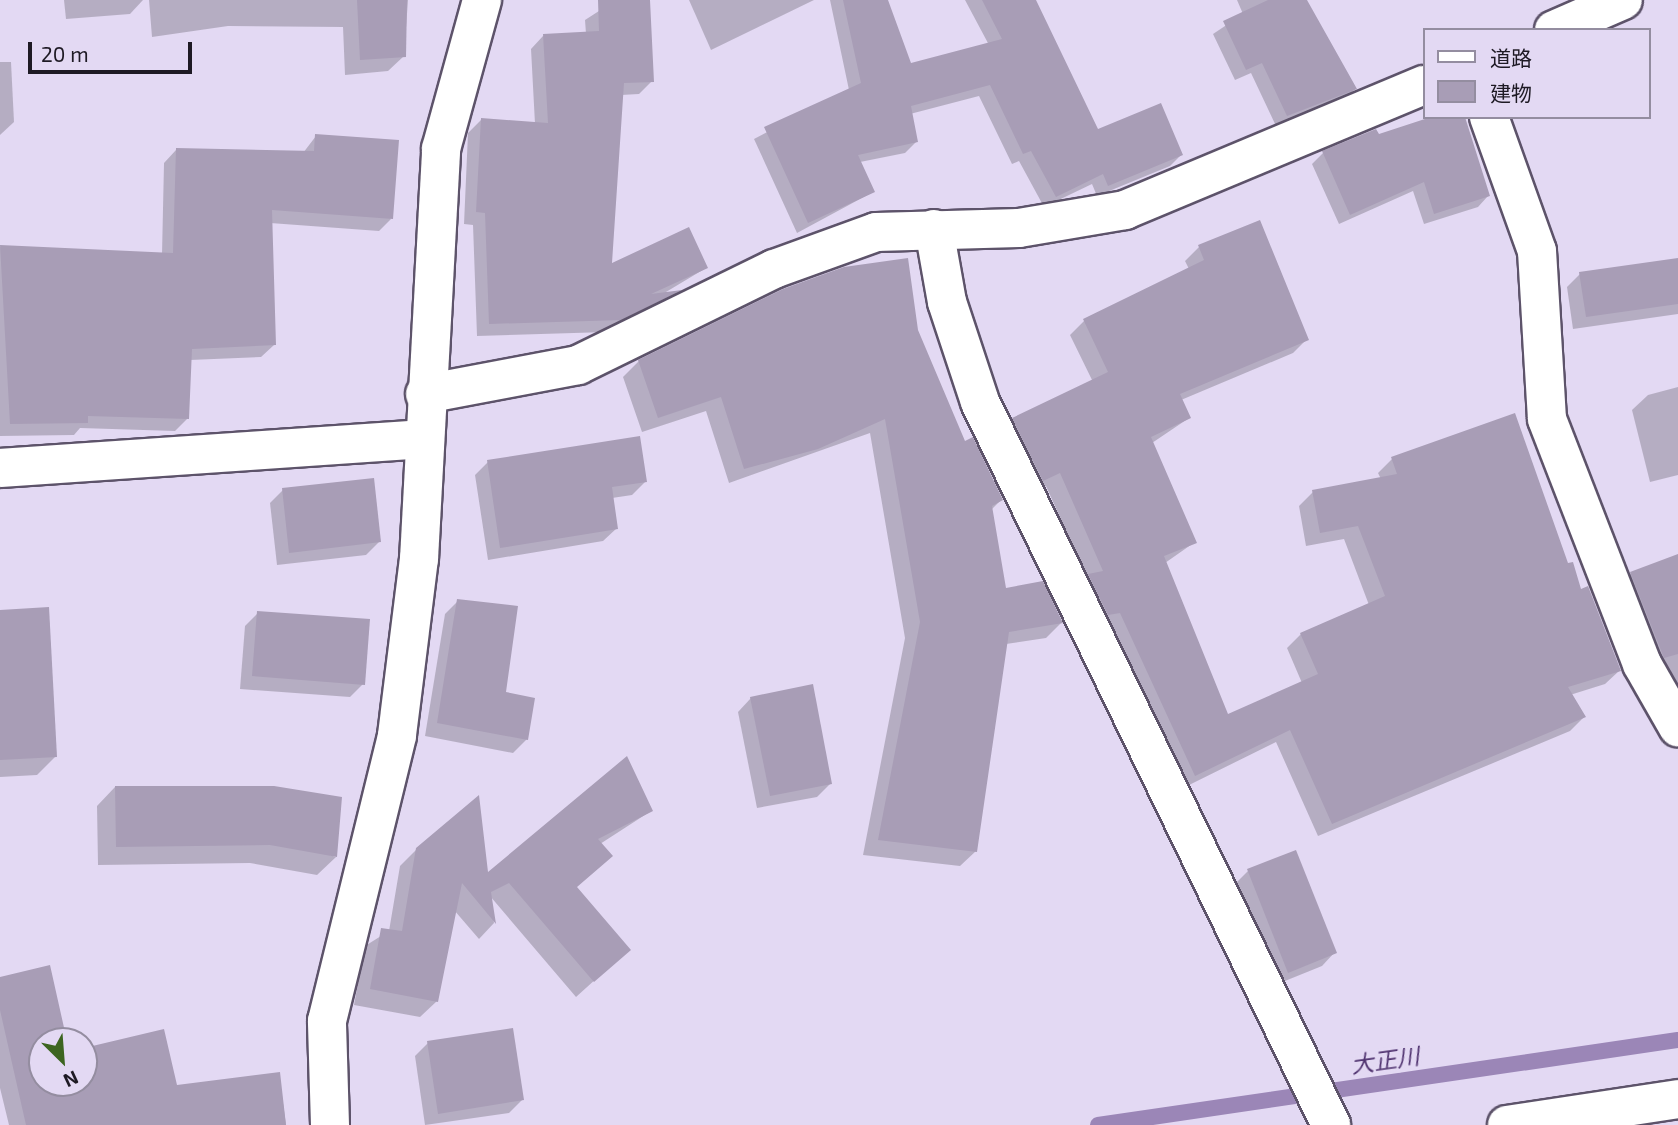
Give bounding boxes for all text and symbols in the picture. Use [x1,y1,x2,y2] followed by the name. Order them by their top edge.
[32,28,196,72] scale bar
[1422,28,1650,119] legend
[41,41,89,66] text: 20 m
[1490,45,1532,70] text: 道路
[1490,80,1532,105] text: 建物
[28,1027,98,1097] north arrow
[1349,1042,1421,1078] water label: 大正川
[60,1066,82,1093] text: N

